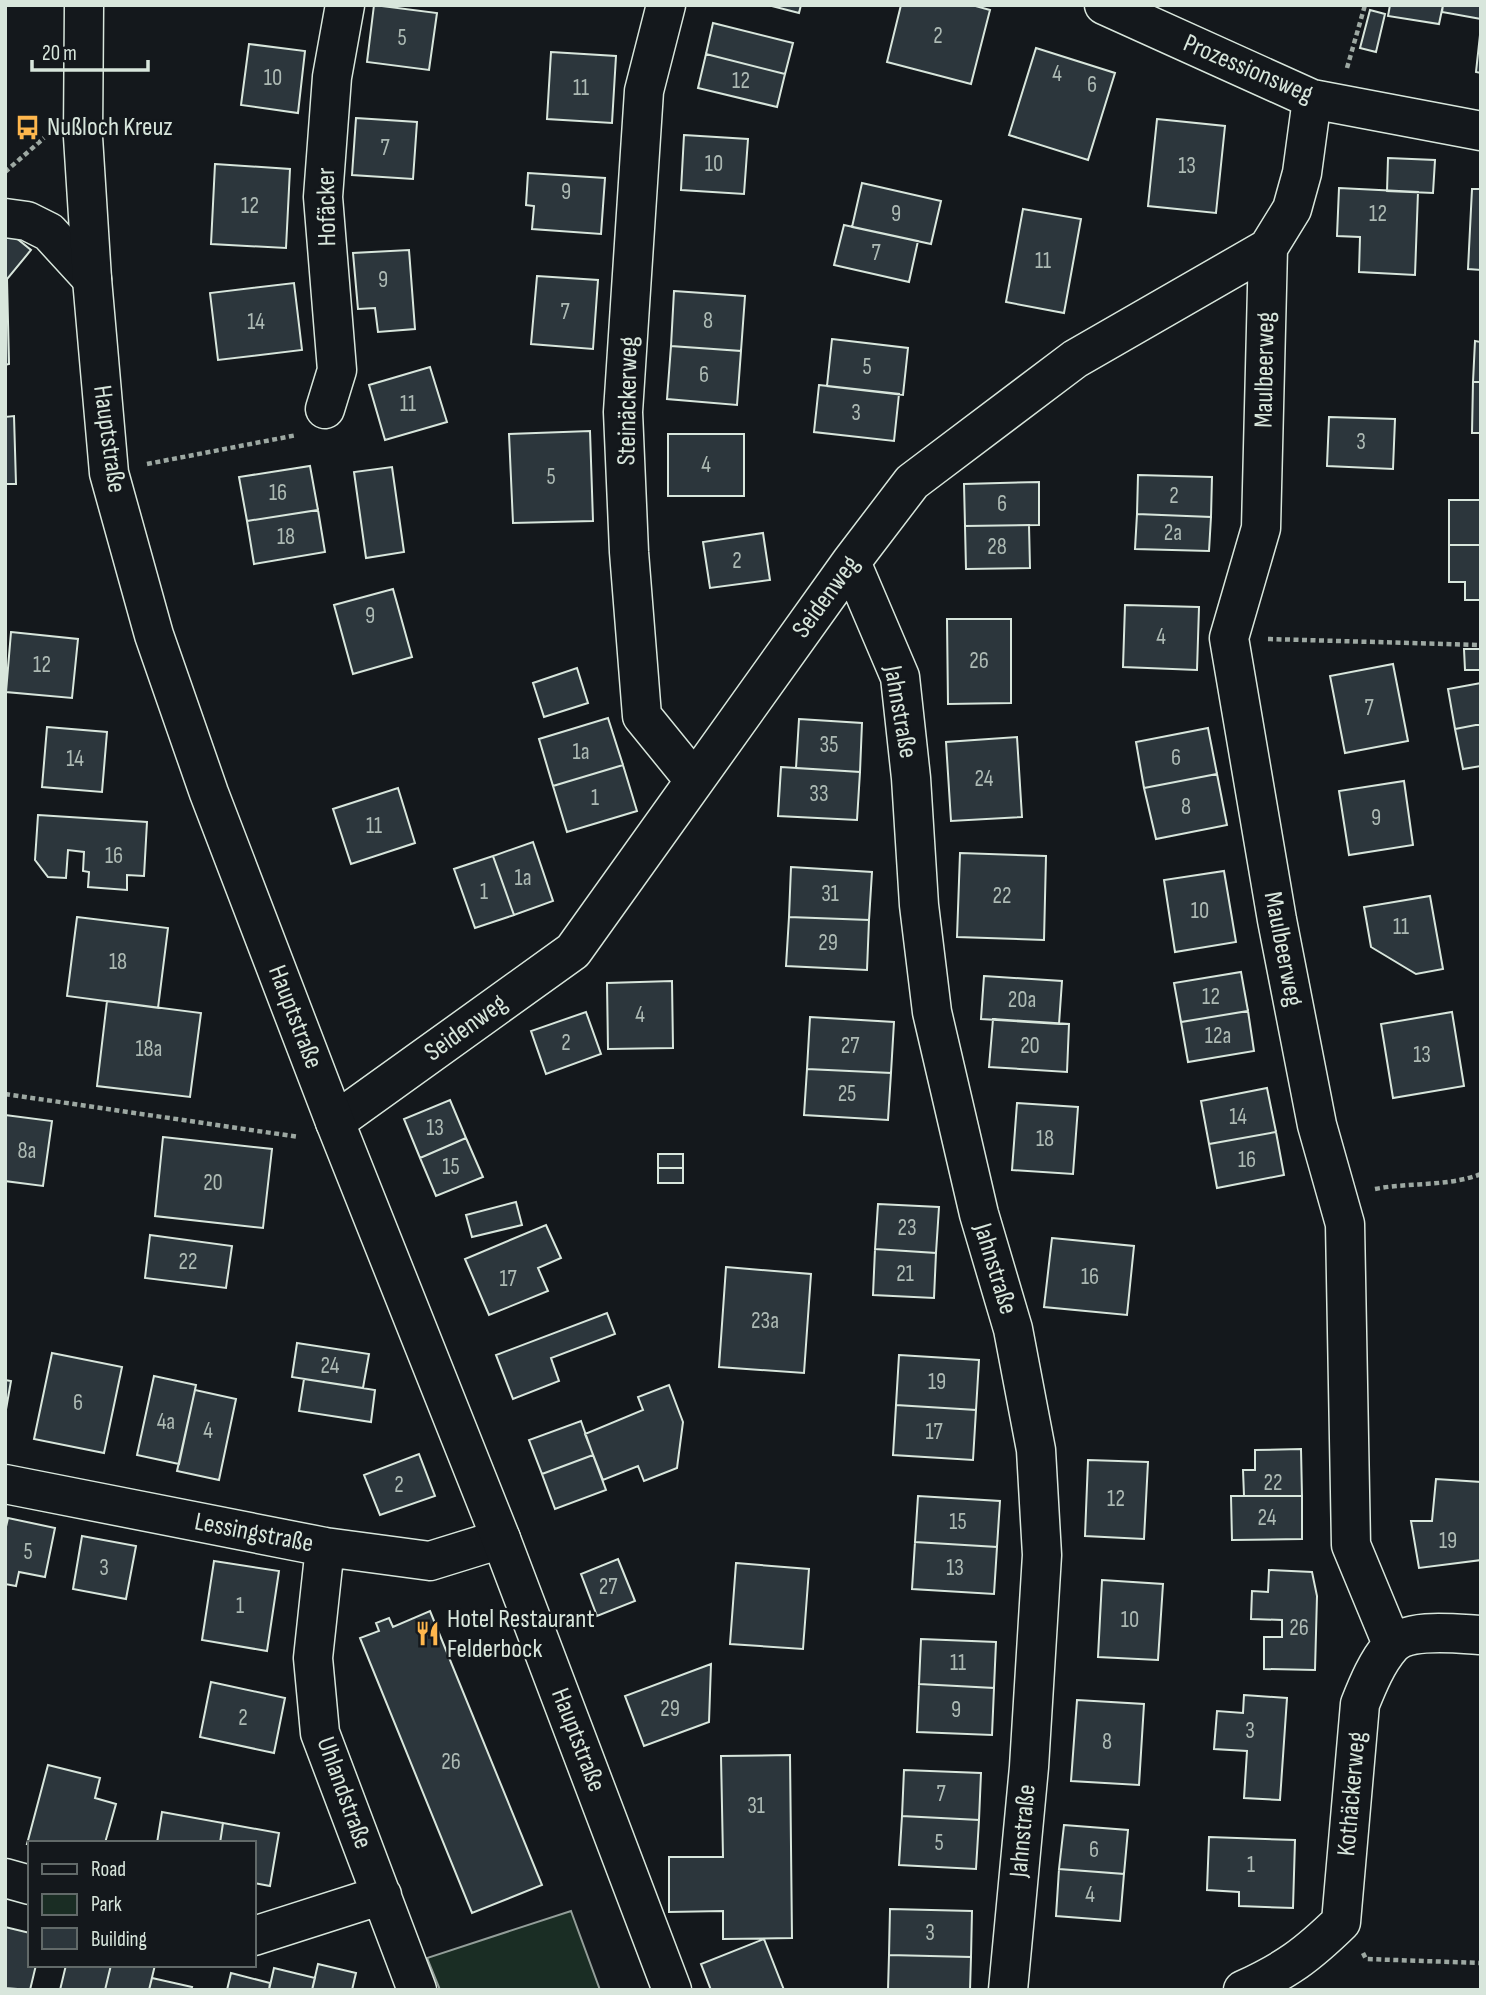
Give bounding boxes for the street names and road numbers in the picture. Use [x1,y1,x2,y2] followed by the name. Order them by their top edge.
[1179,28,1317,110] street label: Prozessionsweg
[311,167,343,247] street label: Hofäcker
[1248,312,1282,428] street label: Maulbeerweg
[611,336,645,466] street label: Steinäckerweg
[86,383,132,495] street label: Hauptstraße
[786,550,866,644] street label: Seidenweg
[876,662,923,761] street label: Jahnstraße
[1257,889,1309,1009] street label: Maulbeerweg
[261,961,329,1073] street label: Hauptstraße
[419,988,513,1068] street label: Seidenweg
[966,1219,1023,1318] street label: Jahnstraße
[192,1506,316,1560] street label: Lessingstraße
[544,1684,612,1796] street label: Hauptstraße
[1331,1731,1373,1857] street label: Kothäckerweg
[310,1733,378,1853] street label: Uhlandstraße
[1003,1783,1043,1880] street label: Jahnstraße

